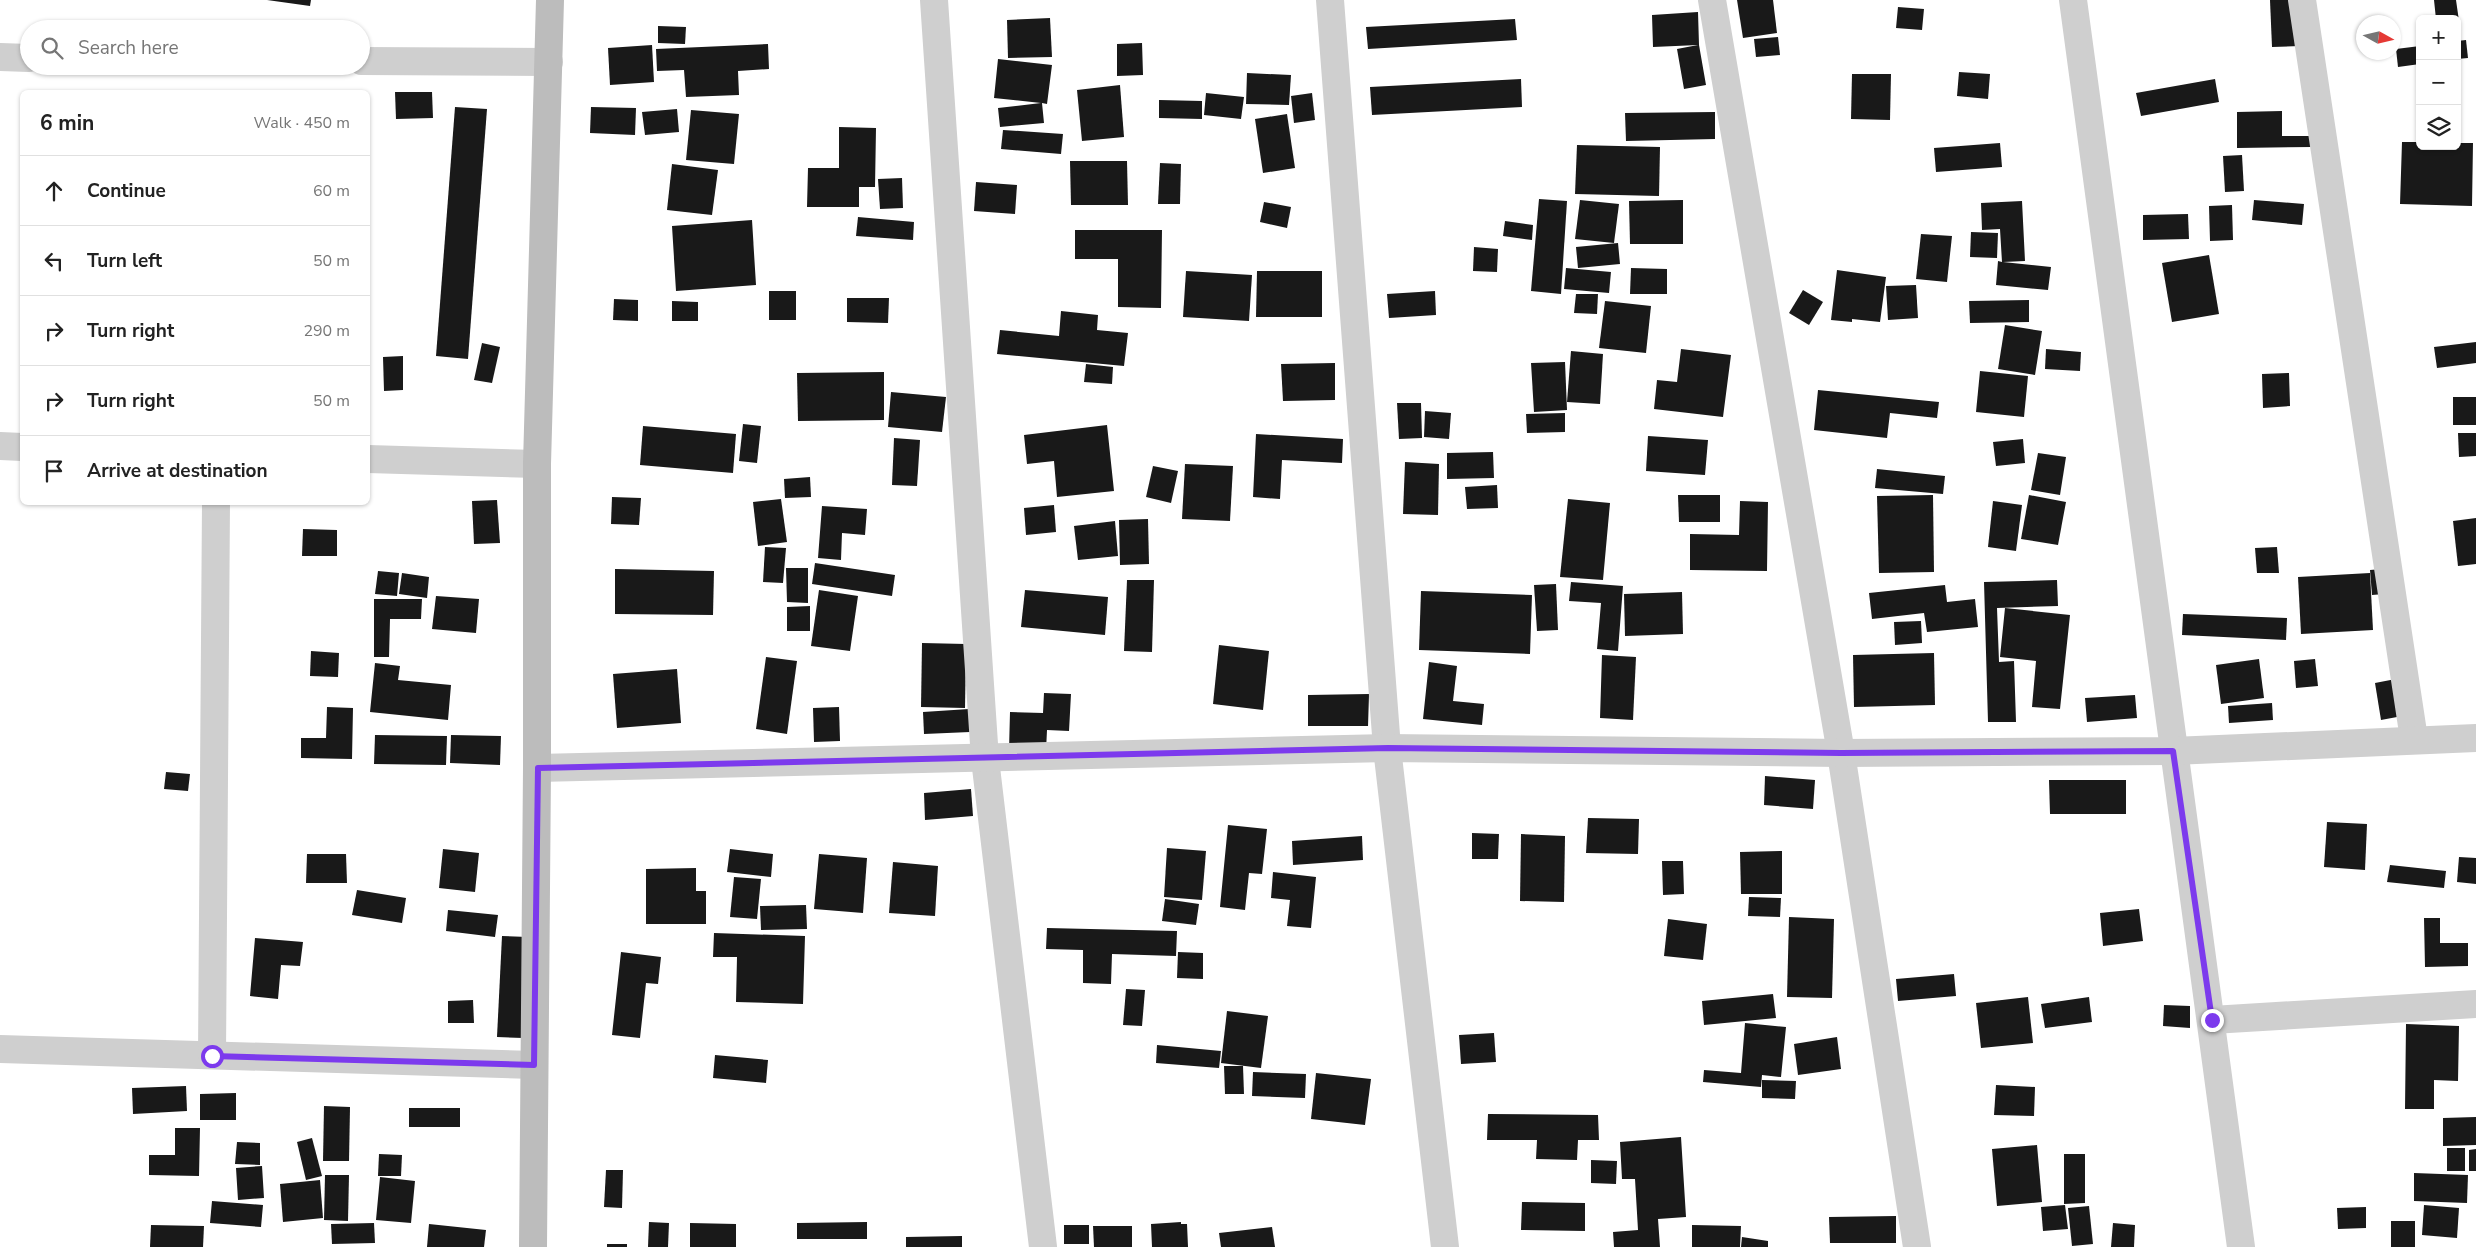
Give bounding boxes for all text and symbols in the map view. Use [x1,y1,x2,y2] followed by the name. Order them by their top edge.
[2356,15,2401,60] north arrow
[2416,15,2461,150] map controls
[2416,15,2461,60] button: +
[20,20,370,75] search box
[38,34,66,62] icon: search
[78,35,179,61] text: Search here
[2416,60,2461,105] button: −
[2416,105,2461,150] button: layers
[40,109,94,137] text: 6 min
[254,112,350,134] text: Walk · 450 m
[40,177,68,205] icon: ahead
[87,178,166,204] text: Continue
[313,180,350,202] text: 60 m
[40,247,68,275] icon: left
[87,248,162,274] text: Turn left
[313,250,350,272] text: 50 m
[40,317,68,345] icon: right
[87,318,174,344] text: Turn right
[303,320,350,342] text: 290 m
[40,387,68,415] icon: right
[87,388,174,414] text: Turn right
[313,390,350,412] text: 50 m
[40,457,68,485] icon: arrive
[87,458,268,484] text: Arrive at destination
[2201,1009,2224,1032] route end
[201,1045,224,1068] route start

